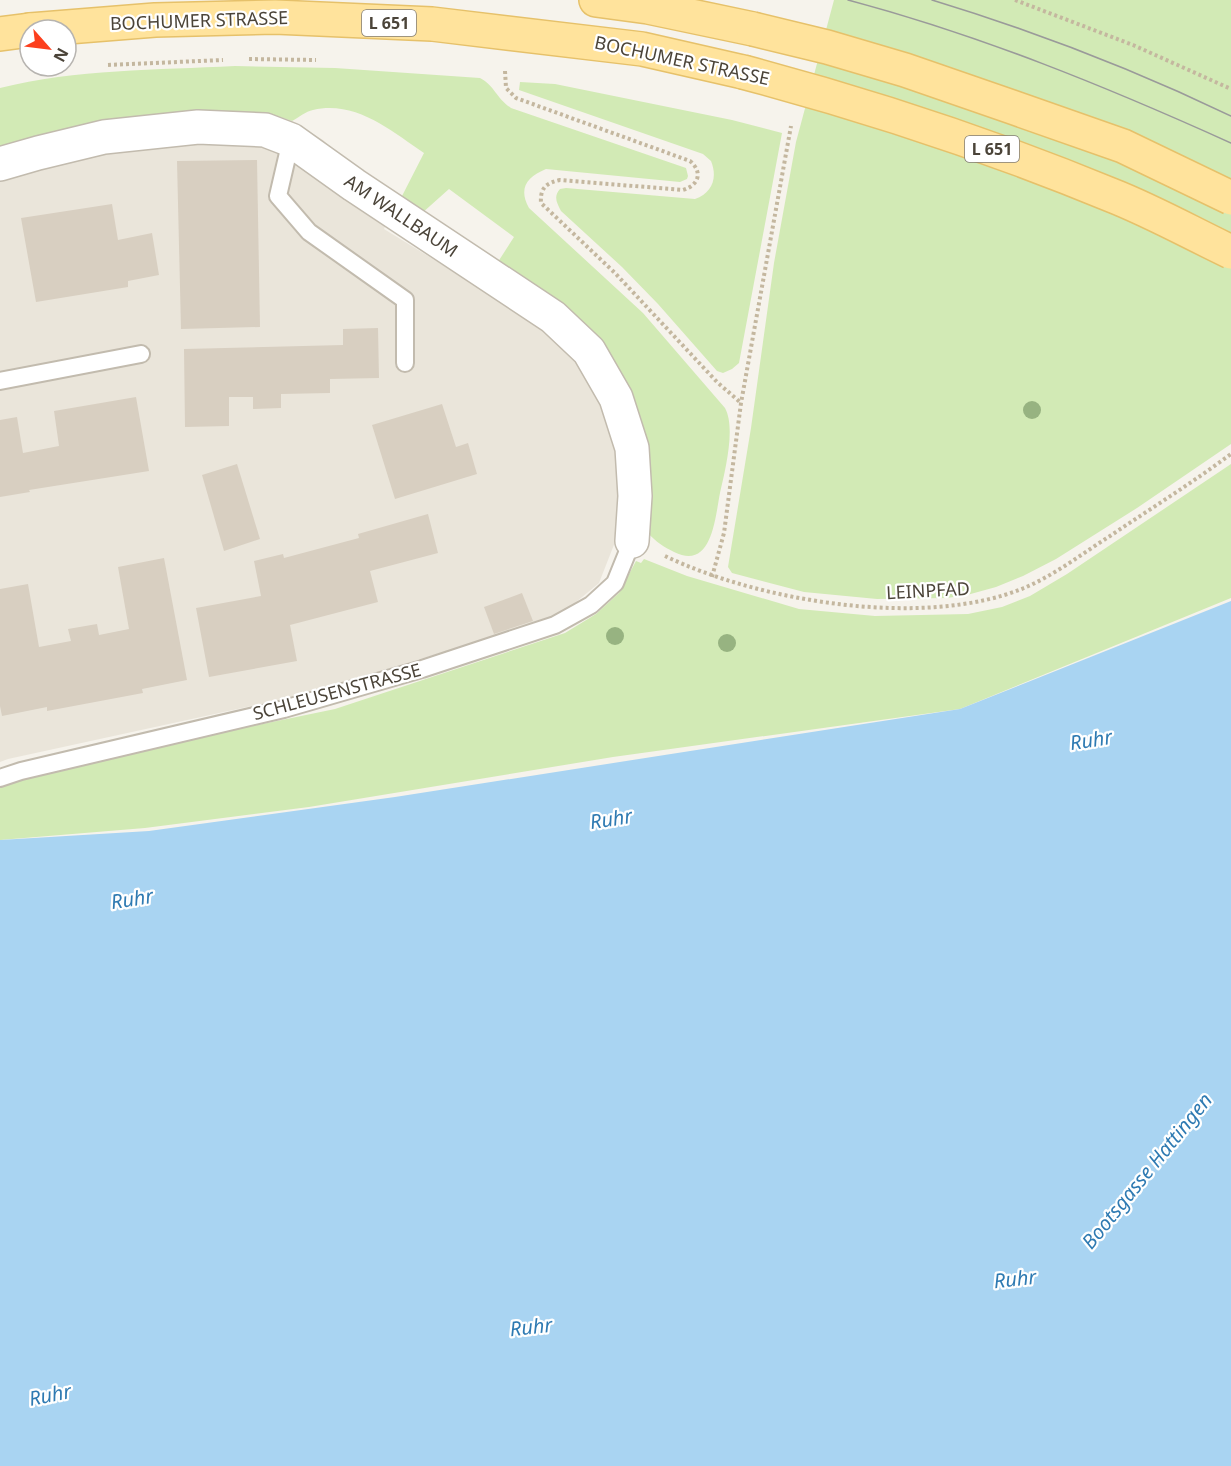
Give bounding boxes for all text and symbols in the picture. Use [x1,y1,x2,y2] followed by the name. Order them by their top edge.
[109,5,288,35] street label: BOCHUMER STRASSE
[362,10,416,36] road number: L 651
[18,18,78,78] north arrow
[593,30,772,90] street label: BOCHUMER STRASSE
[48,44,74,66] text: N
[965,136,1019,162] road number: L 651
[340,168,463,262] street label: AM WALLBAUM
[886,576,970,604] street label: LEINPFAD
[250,657,423,725] street label: SCHLEUSENSTRASSE
[1068,723,1115,756] water label: Ruhr
[588,802,635,835] water label: Ruhr
[109,882,156,915] water label: Ruhr
[1075,1087,1218,1254] water label: Bootsgasse Hattingen
[992,1263,1039,1294] water label: Ruhr
[508,1311,555,1342] water label: Ruhr
[26,1377,74,1412] water label: Ruhr

